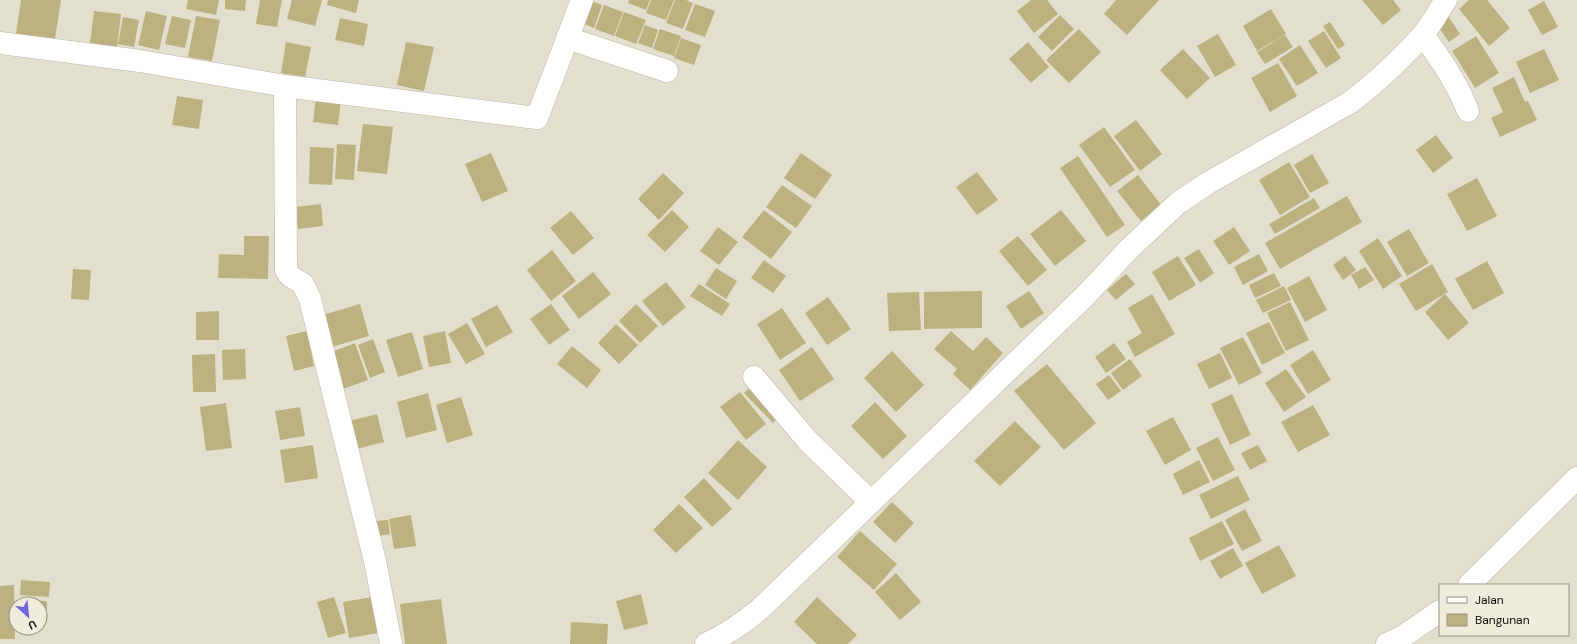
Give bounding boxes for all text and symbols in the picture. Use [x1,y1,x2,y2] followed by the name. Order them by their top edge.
[1439,584,1569,636] legend
[1475,592,1504,608] text: Jalan
[8,596,48,636] north arrow
[1475,612,1530,628] text: Bangunan
[26,617,39,633] text: U

